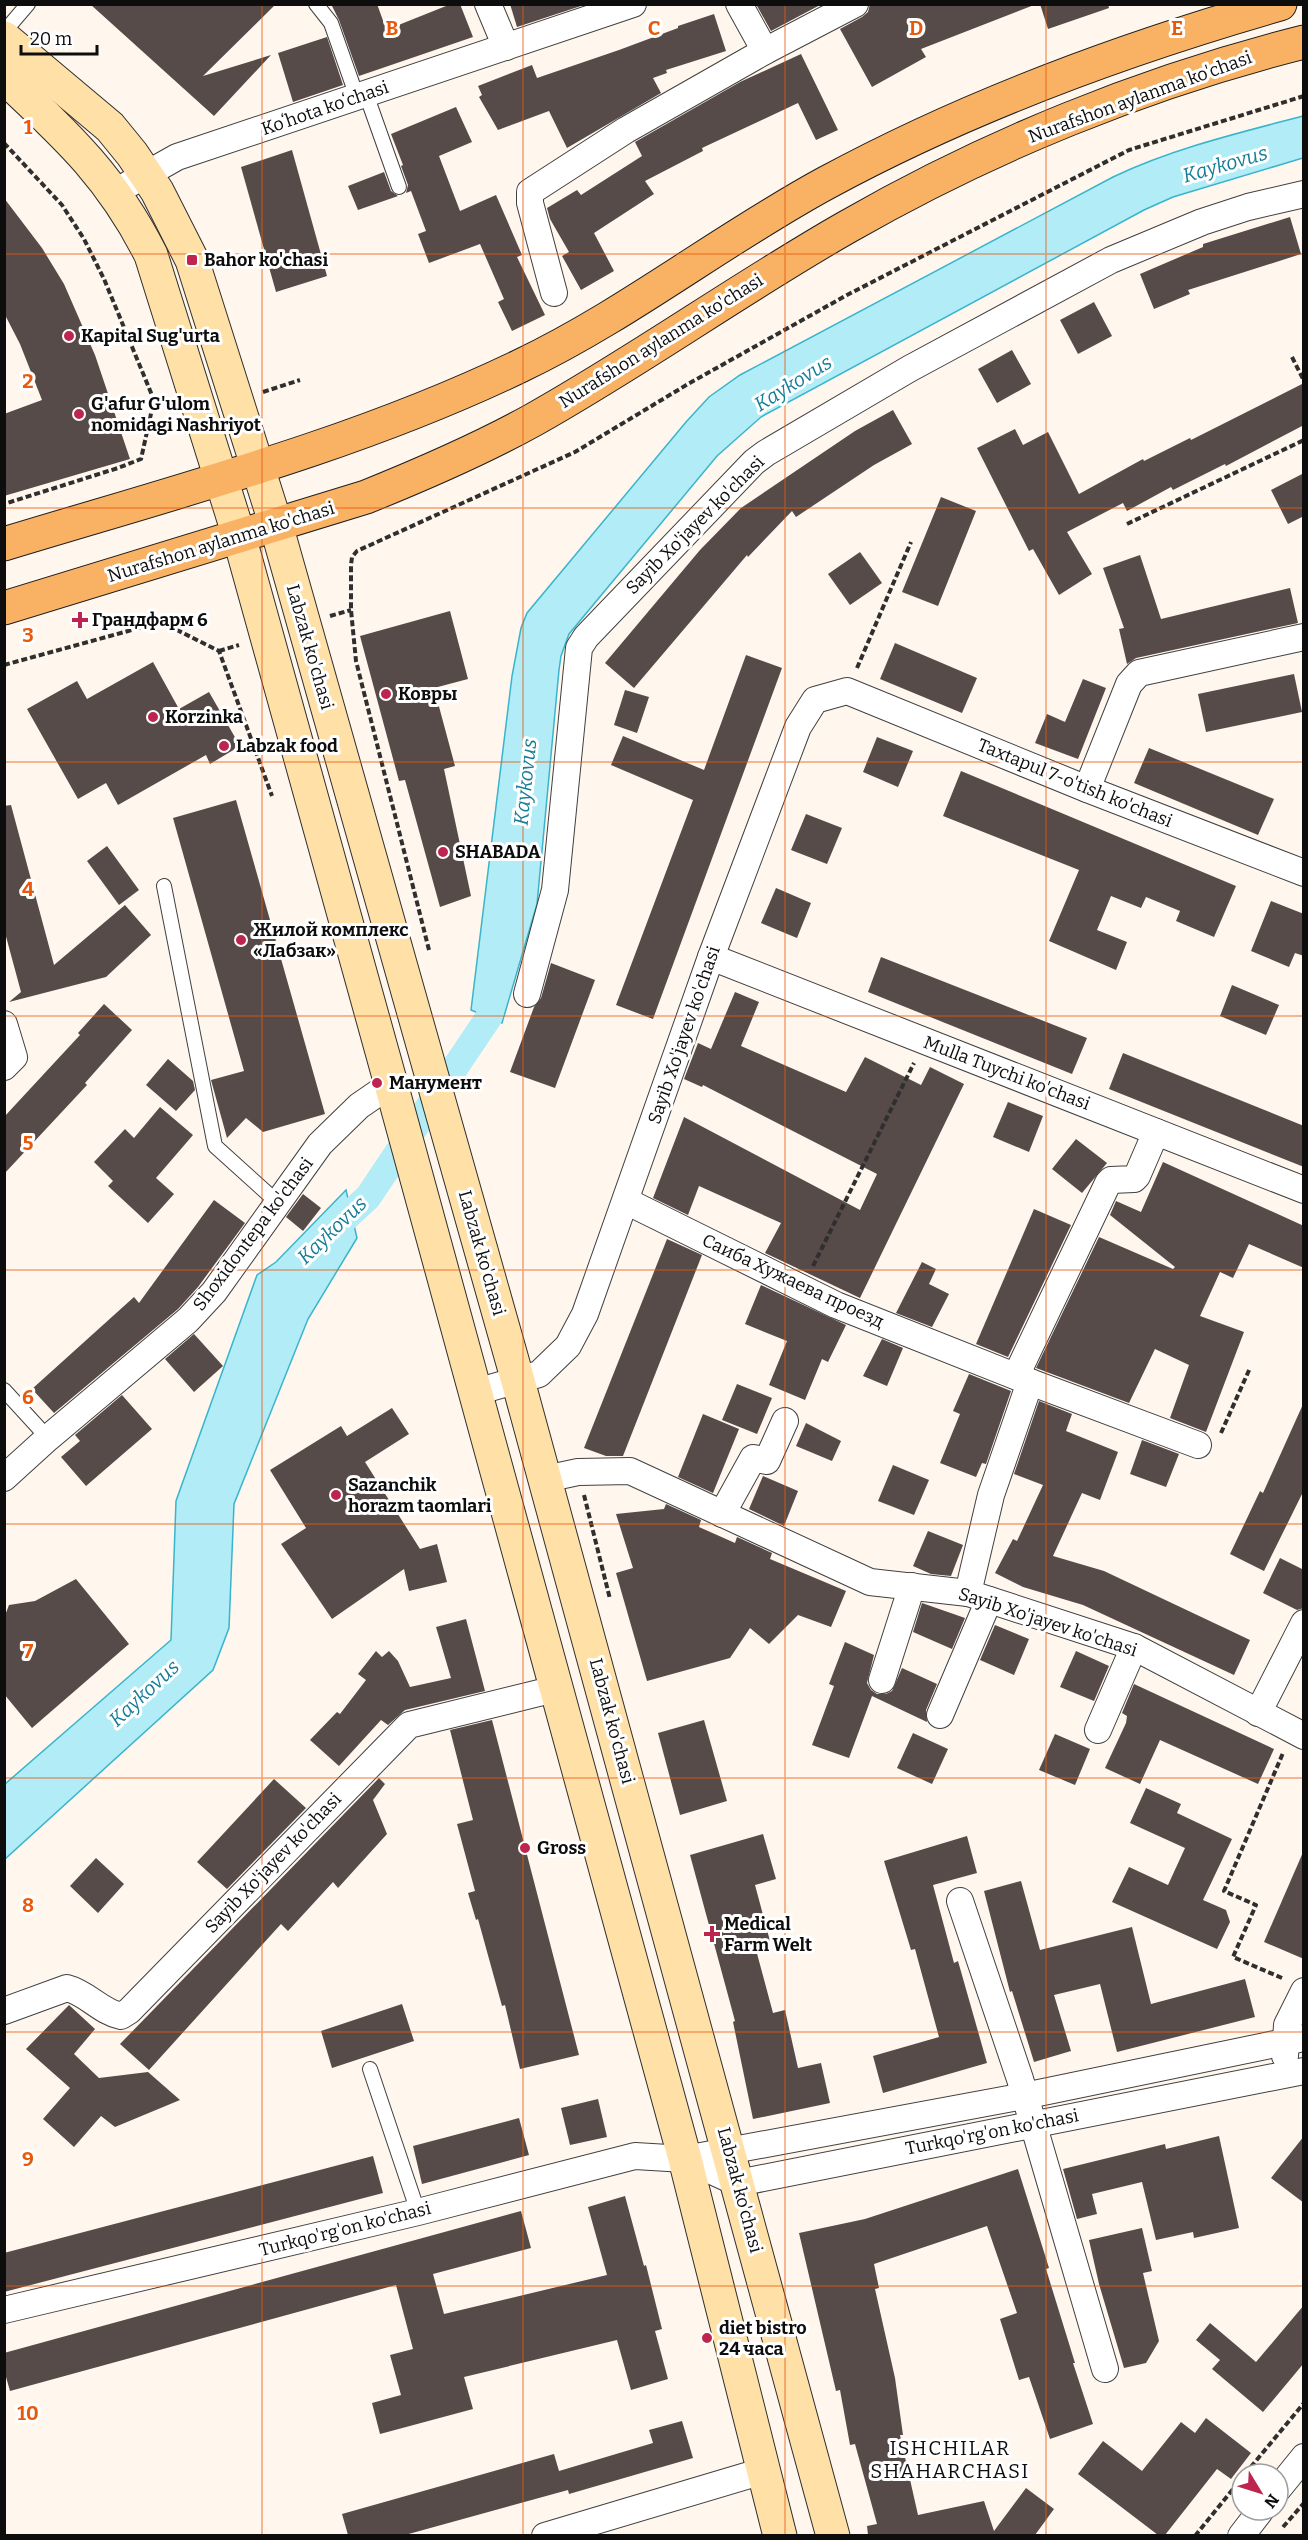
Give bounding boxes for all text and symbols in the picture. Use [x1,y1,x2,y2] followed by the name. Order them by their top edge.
[386,16,399,40] text: B
[648,16,660,40] text: C
[909,16,923,40] text: D
[1171,16,1183,40] text: E
[21,18,98,56] scale bar
[30,28,72,50] text: 20 m
[1025,46,1255,148] street label: Nurafshon aylanma ko'chasi
[258,76,392,140] street label: Koʻhota koʻchasi
[24,115,33,139] text: 1
[1180,140,1270,188] water label: Kaykovus
[204,249,328,271] place label: Bahor ko'chasi
[185,253,199,267] marker: Bahor ko'chasi
[555,269,767,413] street label: Nurafshon aylanma ko'chasi
[81,325,220,347] place label: Kapital Sug'urta
[62,329,76,343] marker: Kapital Sug'urta
[750,350,836,416] water label: Kaykovus
[22,369,34,393] text: 2
[91,393,261,436] place label: G'afur G'ulom nomidagi Nashriyot
[72,407,86,421] marker: G'afur G'ulom nomidagi Nashriyot
[621,451,769,599] street label: Sayib Xo'jayev ko'chasi
[105,497,337,587] street label: Nurafshon aylanma ko'chasi
[282,582,338,712] street label: Labzak ko'chasi
[92,609,208,631] place label: Грандфарм 6
[73,613,87,627] marker: Грандфарм 6
[22,623,34,647] text: 3
[398,683,457,705] place label: Ковры
[379,687,393,701] marker: Ковры
[165,706,243,728] place label: Korzinka
[146,710,160,724] marker: Korzinka
[974,734,1176,832] street label: Taxtapul 7-o'tish ko'chasi
[236,735,338,757] place label: Labzak food
[509,737,541,827] water label: Kaykovus
[217,739,231,753] marker: Labzak food
[455,841,541,863] place label: SHABADA
[436,845,450,859] marker: SHABADA
[22,877,34,901] text: 4
[253,919,409,962] place label: Жилой комплекс «Лабзак»
[234,933,248,947] marker: Жилой комплекс «Лабзак»
[643,943,725,1127] street label: Sayib Xo'jayev ko'chasi
[921,1031,1093,1115] street label: Mulla Tuychi ko'chasi
[389,1072,482,1094] place label: Манумент
[370,1076,384,1090] marker: Манумент
[23,1131,34,1155] text: 5
[188,1153,318,1315] street label: Shoxidontepa ko'chasi
[454,1188,510,1318] street label: Labzak ko'chasi
[292,1191,372,1269] water label: Kaykovus
[699,1229,888,1333] street label: Саиба Хужаева проезд
[22,1385,34,1409] text: 6
[348,1474,492,1517] place label: Sazanchik horazm taomlari
[329,1488,343,1502] marker: Sazanchik horazm taomlari
[956,1583,1140,1661] street label: Sayib Xo'jayev ko'chasi
[23,1639,34,1663] text: 7
[104,1655,184,1731] water label: Kaykovus
[585,1656,639,1786] street label: Labzak ko'chasi
[200,1788,346,1938] street label: Sayib Xo'jayev ko'chasi
[537,1837,586,1859] place label: Gross
[518,1841,532,1855] marker: Gross
[22,1893,34,1917] text: 8
[724,1913,812,1956] place label: Medical Farm Welt
[705,1927,719,1941] marker: Medical Farm Welt
[903,2104,1081,2160] street label: Turkqo'rg'on ko'chasi
[713,2125,767,2255] street label: Labzak ko'chasi
[22,2147,34,2171] text: 9
[257,2197,433,2261] street label: Turkqo'rg'on ko'chasi
[719,2317,807,2360] place label: diet bistro 24 часа
[700,2331,714,2345] marker: diet bistro 24 часа
[17,2401,39,2425] text: 10
[870,2436,1030,2483] district label: ISHCHILAR SHAHARCHASI
[1230,2462,1290,2522] north arrow
[1260,2490,1283,2512] text: N

